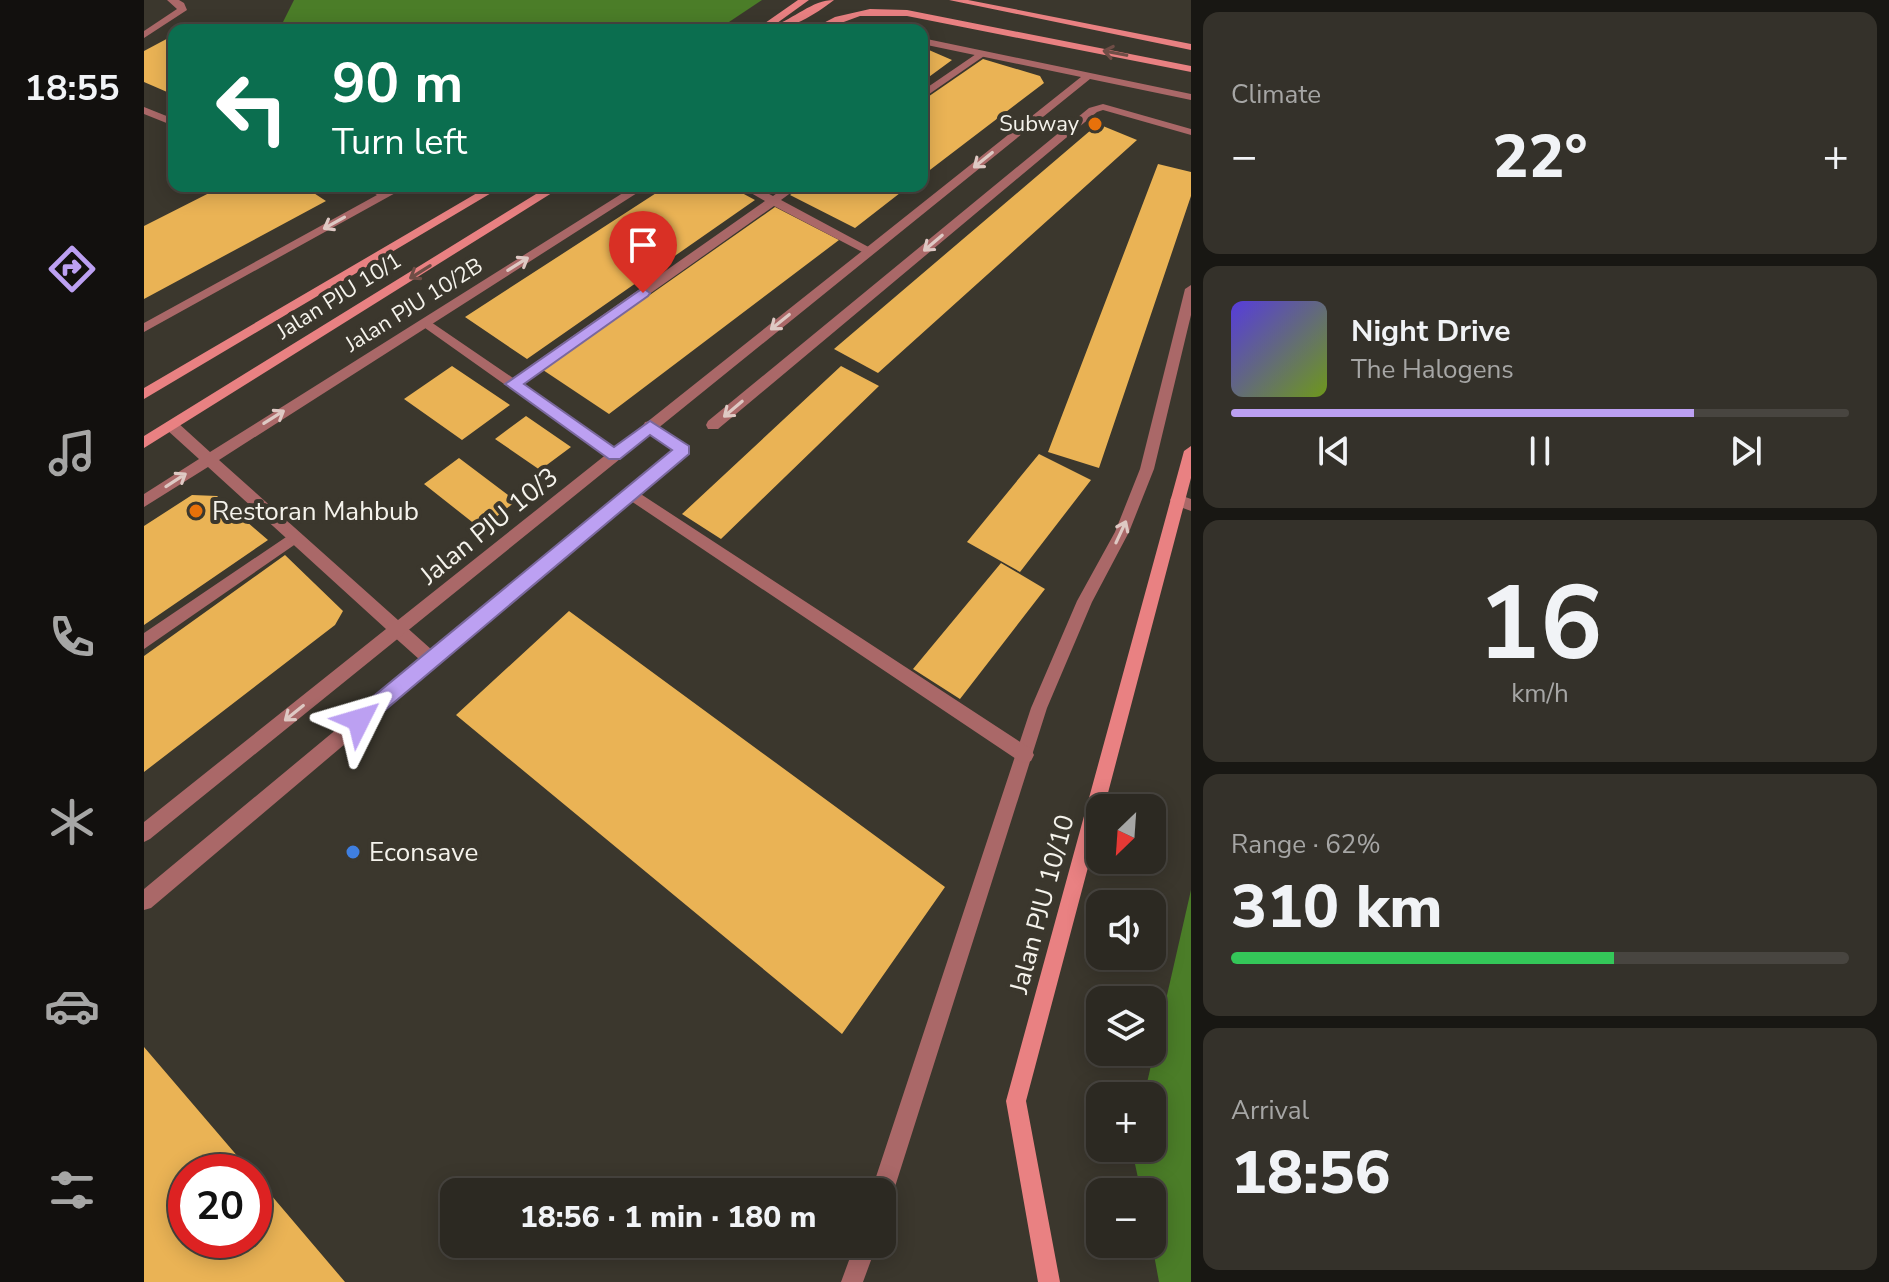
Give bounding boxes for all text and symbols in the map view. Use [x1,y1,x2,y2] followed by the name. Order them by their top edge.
[332,45,463,122] text: 90 m
[1102,45,1128,60] one-way arrow
[200,56,304,160] icon: left
[24,64,120,113] text: 18:55
[1231,77,1321,112] text: Climate
[999,109,1080,139] place label: Subway
[1086,115,1104,133] marker: Subway
[1492,116,1588,198] text: 22°
[332,118,467,167] text: Turn left
[1231,127,1257,187] text: −
[1823,127,1849,187] text: +
[973,151,994,168] one-way arrow
[609,211,677,293] pin
[322,216,346,232] one-way arrow
[621,223,665,267] icon: arrive
[923,234,944,252] one-way arrow
[44,241,100,297] icon: directions
[270,246,407,347] street label: Jalan PJU 10/1
[339,251,489,360] street label: Jalan PJU 10/2B
[506,255,529,271] one-way arrow
[409,264,432,280] one-way arrow
[1351,311,1510,352] text: Night Drive
[770,313,791,331] one-way arrow
[1351,352,1514,387] text: The Halogens
[723,400,744,418] one-way arrow
[262,409,285,425] one-way arrow
[44,425,100,481] icon: music
[1312,429,1356,473] icon: previous
[1518,429,1562,473] icon: pause
[1724,429,1768,473] icon: next
[412,459,565,593] street label: Jalan PJU 10/3
[164,472,187,488] one-way arrow
[212,494,419,529] place label: Restoran Mahbub
[187,502,205,520] marker: Restoran Mahbub
[1114,520,1129,544] one-way arrow
[1478,553,1602,695] text: 16
[44,609,100,665] icon: phone
[1511,676,1569,711] text: km/h
[317,678,401,762] position arrow
[284,704,305,722] one-way arrow
[44,794,100,850] icon: climate
[1086,794,1166,874] north arrow
[1086,794,1166,1258] map controls
[1001,811,1083,998] street label: Jalan PJU 10/10
[1231,827,1381,862] text: Range · 62%
[369,835,478,870] place label: Econsave
[344,843,362,861] marker: Econsave
[1231,866,1443,948] text: 310 km
[1086,890,1166,970] button: sound
[44,978,100,1034] icon: car
[1086,986,1166,1066] button: layers
[1086,1082,1166,1162] button: +
[1231,1093,1309,1128] text: Arrival
[1231,1132,1391,1214] text: 18:56
[168,1154,272,1258] speed limit sign: 20
[44,1162,100,1218] icon: filters
[1086,1178,1166,1258] button: −
[520,1197,816,1238] text: 18:56 · 1 min · 180 m

